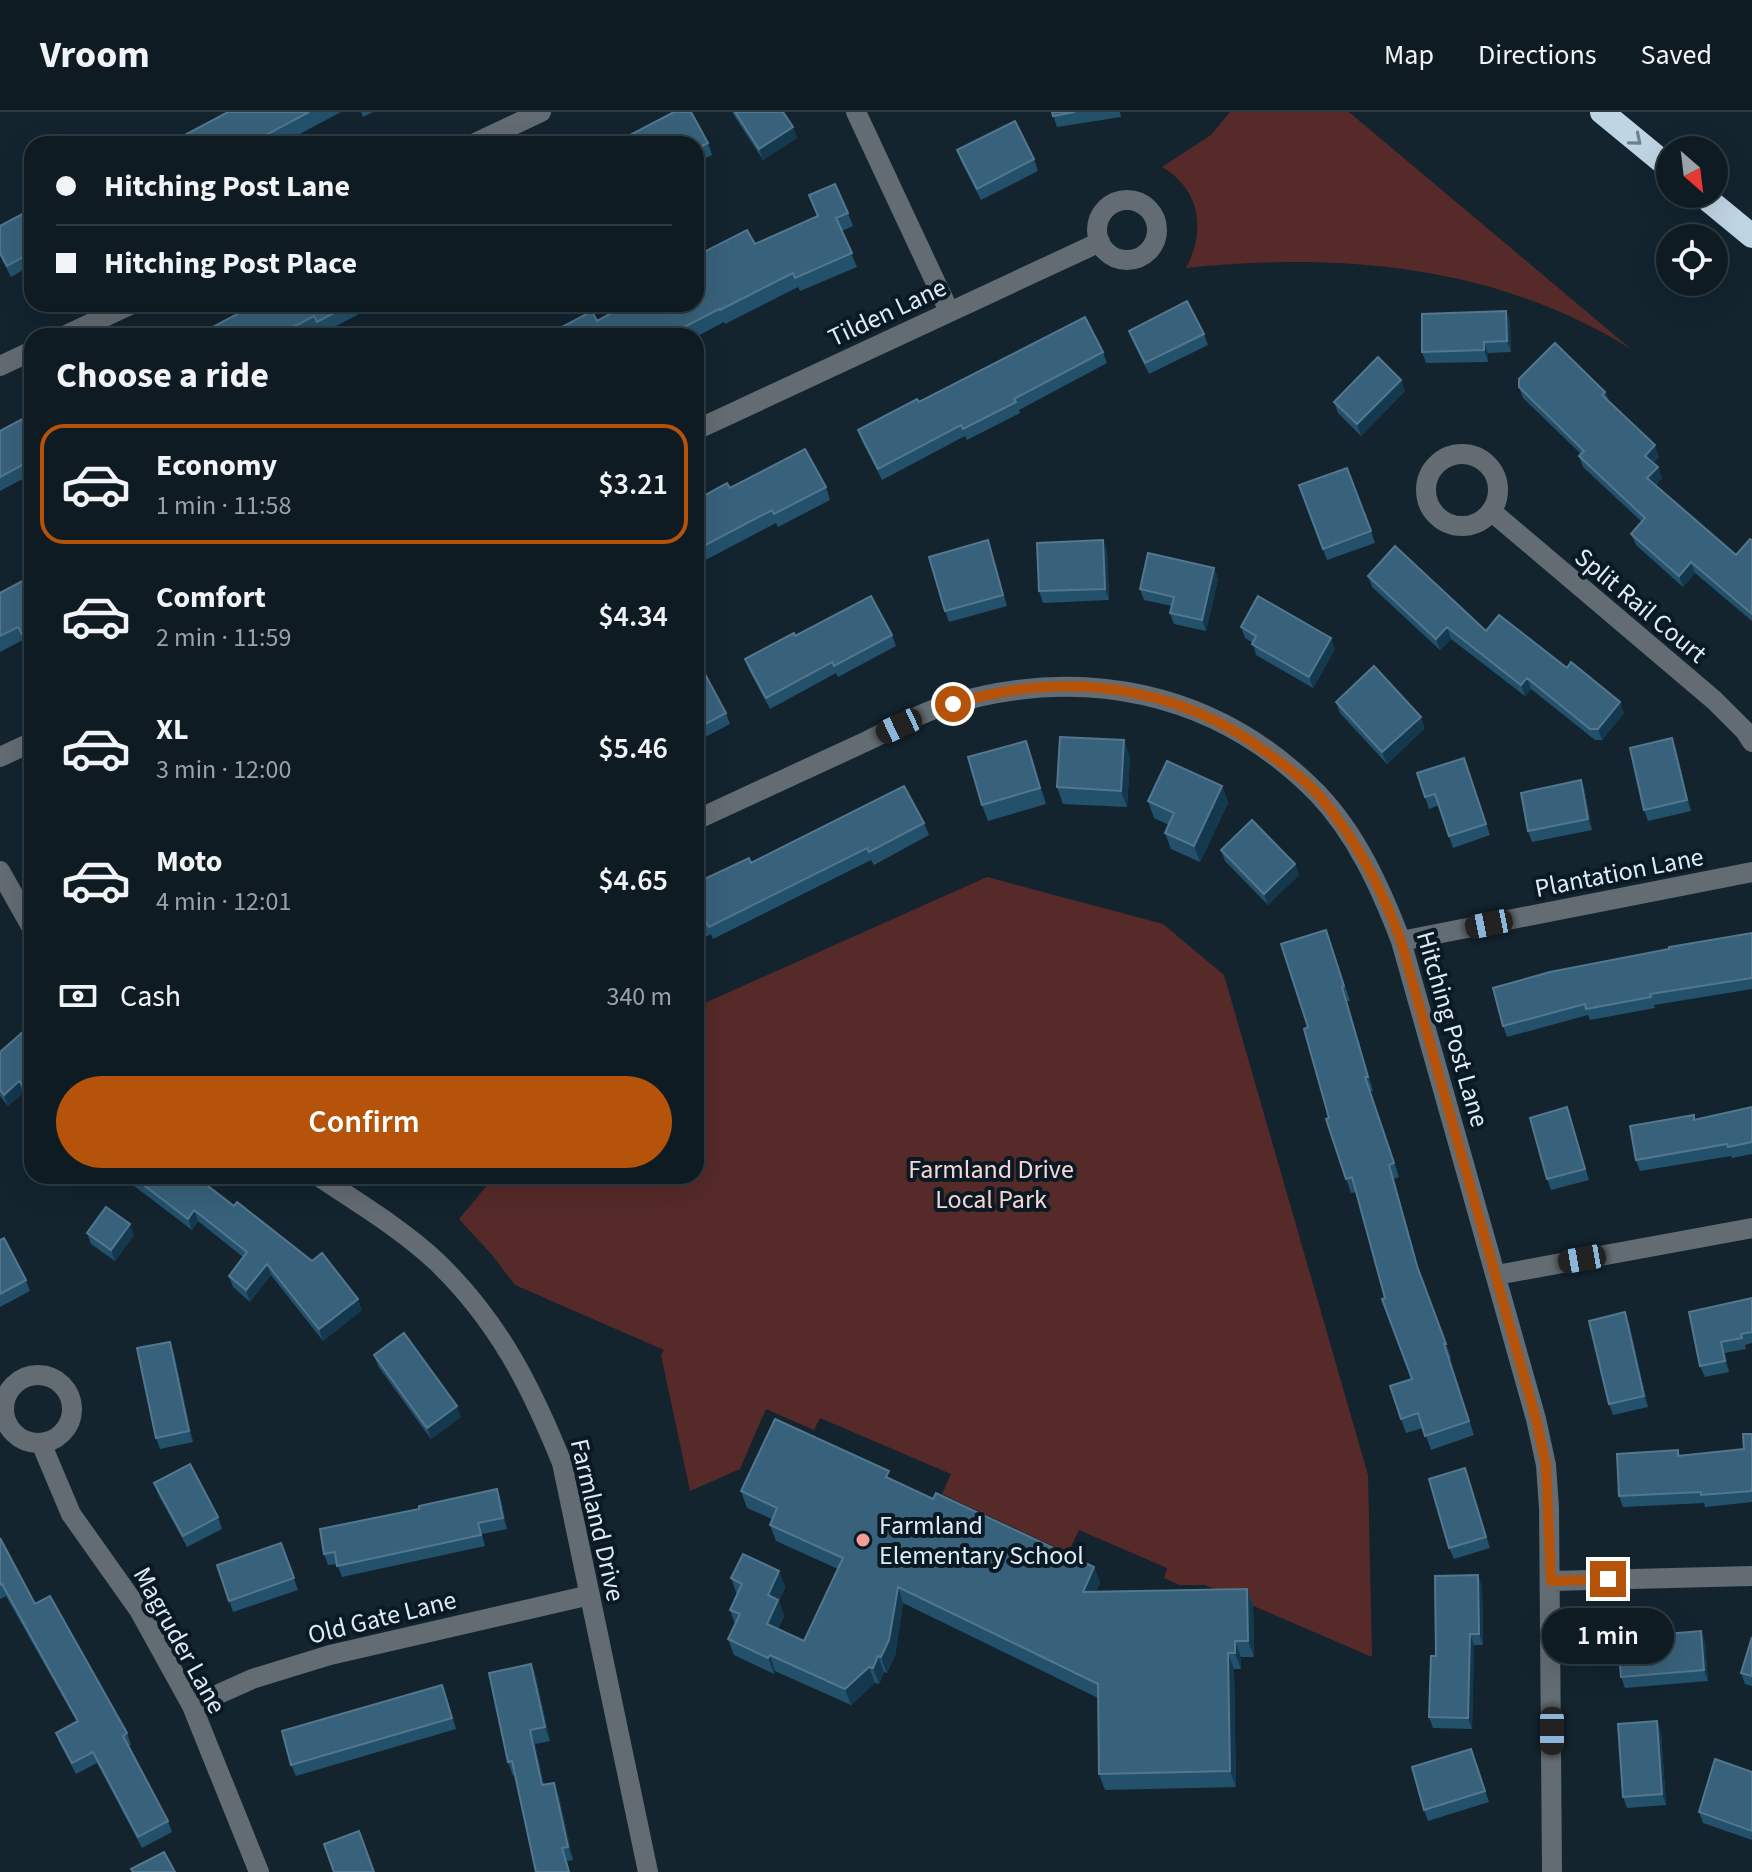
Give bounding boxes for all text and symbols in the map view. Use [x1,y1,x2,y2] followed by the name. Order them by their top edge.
[40,28,150,82] text: Vroom
[1384,35,1434,75] text: Map
[1478,35,1597,75] text: Directions
[1641,35,1712,75] text: Saved
[1627,130,1641,145] one-way arrow
[1656,136,1728,208] north arrow
[1656,136,1728,296] map controls
[104,165,350,208] text: Hitching Post Lane
[1656,224,1728,296] button: locate
[104,242,357,285] text: Hitching Post Place
[822,269,952,356] street label: Tilden Lane
[56,350,269,401] text: Choose a ride
[156,444,277,487] text: Economy
[60,448,132,520] icon: car
[598,463,668,506] text: $3.21
[156,487,291,524] text: 1 min · 11:58
[1567,539,1715,672] street label: Split Rail Court
[156,576,266,619] text: Comfort
[60,580,132,652] icon: car
[598,595,668,638] text: $4.34
[156,619,291,656] text: 2 min · 11:59
[935,686,971,722] route start
[872,705,926,747] car
[156,708,189,751] text: XL
[60,712,132,784] icon: car
[598,727,668,770] text: $5.46
[156,751,291,788] text: 3 min · 12:00
[1532,838,1707,907] street label: Plantation Lane
[156,840,222,883] text: Moto
[60,844,132,916] icon: car
[598,859,668,902] text: $4.65
[156,883,291,920] text: 4 min · 12:01
[1463,908,1515,940] car
[1407,927,1498,1131] street label: Hitching Post Lane
[56,974,100,1018] icon: cash
[120,975,181,1018] text: Cash
[606,978,672,1015] text: 340 m
[56,1076,672,1168] button: Confirm
[908,1151,1074,1218] park label: Farmland Drive Local Park
[1556,1243,1608,1275] car
[561,1435,634,1605] street label: Farmland Drive
[879,1507,1084,1574] place label: Farmland Elementary School
[854,1531,872,1549] marker: Farmland Elementary School
[124,1560,235,1720] street label: Magruder Lane
[1590,1561,1626,1597] route end
[304,1581,460,1654] street label: Old Gate Lane
[1542,1607,1674,1663] callout: 1 min
[1577,1617,1639,1654] text: 1 min
[1540,1707,1564,1755] car

